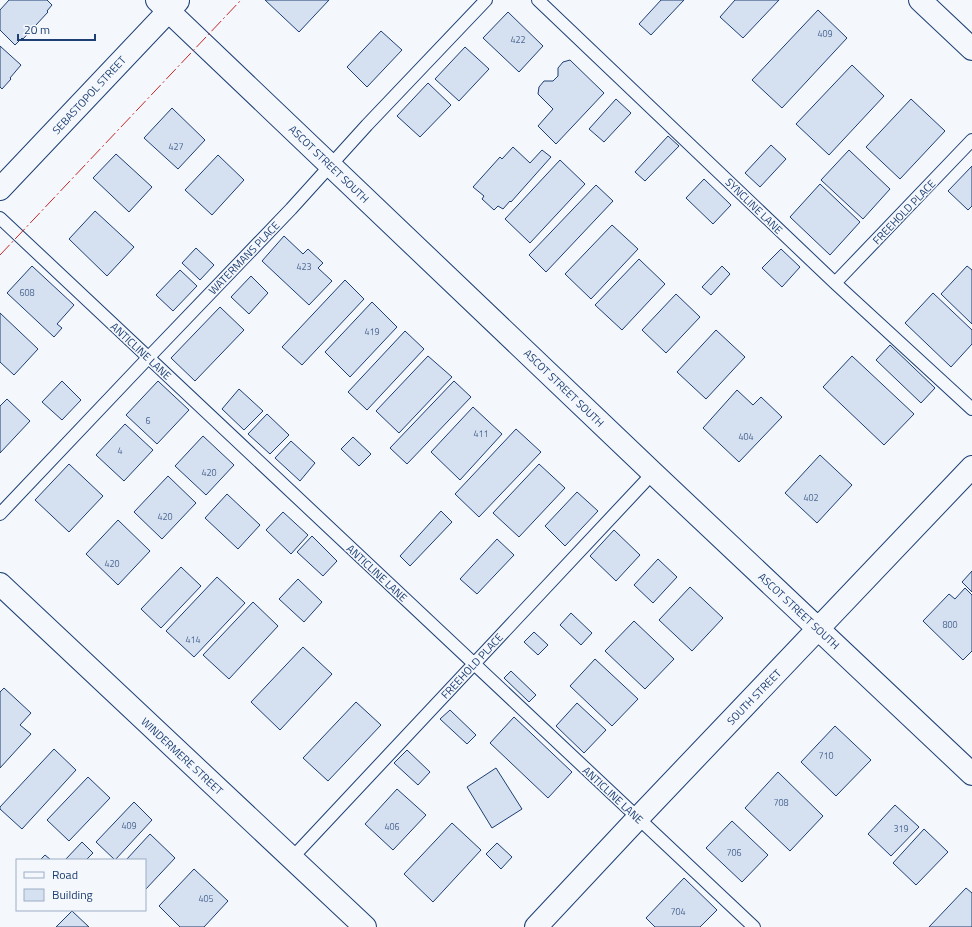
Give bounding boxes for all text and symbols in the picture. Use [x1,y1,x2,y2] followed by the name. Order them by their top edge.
[18,16,95,42] scale bar
[24,20,50,39] text: 20 m
[817,27,833,40] house number: 409
[510,33,526,46] house number: 422
[48,52,130,138] street label: SEBASTOPOL STREET
[285,121,373,207] street label: ASCOT STREET SOUTH
[168,140,184,153] house number: 427
[722,174,786,238] street label: SYNCLINE LANE
[869,176,939,248] street label: FREEHOLD PLACE
[205,218,283,298] street label: WATERMANS PLACE
[296,260,312,273] house number: 423
[19,286,35,299] house number: 608
[107,319,175,383] street label: ANTICLINE LANE
[364,325,380,338] house number: 419
[520,345,608,431] street label: ASCOT STREET SOUTH
[145,414,151,427] house number: 6
[473,427,489,440] house number: 411
[738,430,754,443] house number: 404
[117,444,123,457] house number: 4
[201,466,217,479] house number: 420
[803,491,819,504] house number: 402
[157,510,173,523] house number: 420
[343,541,411,605] street label: ANTICLINE LANE
[104,557,120,570] house number: 420
[755,569,843,653] street label: ASCOT STREET SOUTH
[942,618,958,631] house number: 800
[437,630,507,702] street label: FREEHOLD PLACE
[185,633,201,646] house number: 414
[723,665,785,729] street label: SOUTH STREET
[137,714,227,798] street label: WINDERMERE STREET
[818,749,834,762] house number: 710
[579,763,647,827] street label: ANTICLINE LANE
[773,796,789,809] house number: 708
[121,819,137,832] house number: 409
[384,820,400,833] house number: 406
[893,822,909,835] house number: 319
[726,846,742,859] house number: 706
[16,859,146,911] legend
[52,865,78,884] text: Road
[52,885,93,904] text: Building
[198,892,214,905] house number: 405
[670,905,686,918] house number: 704

